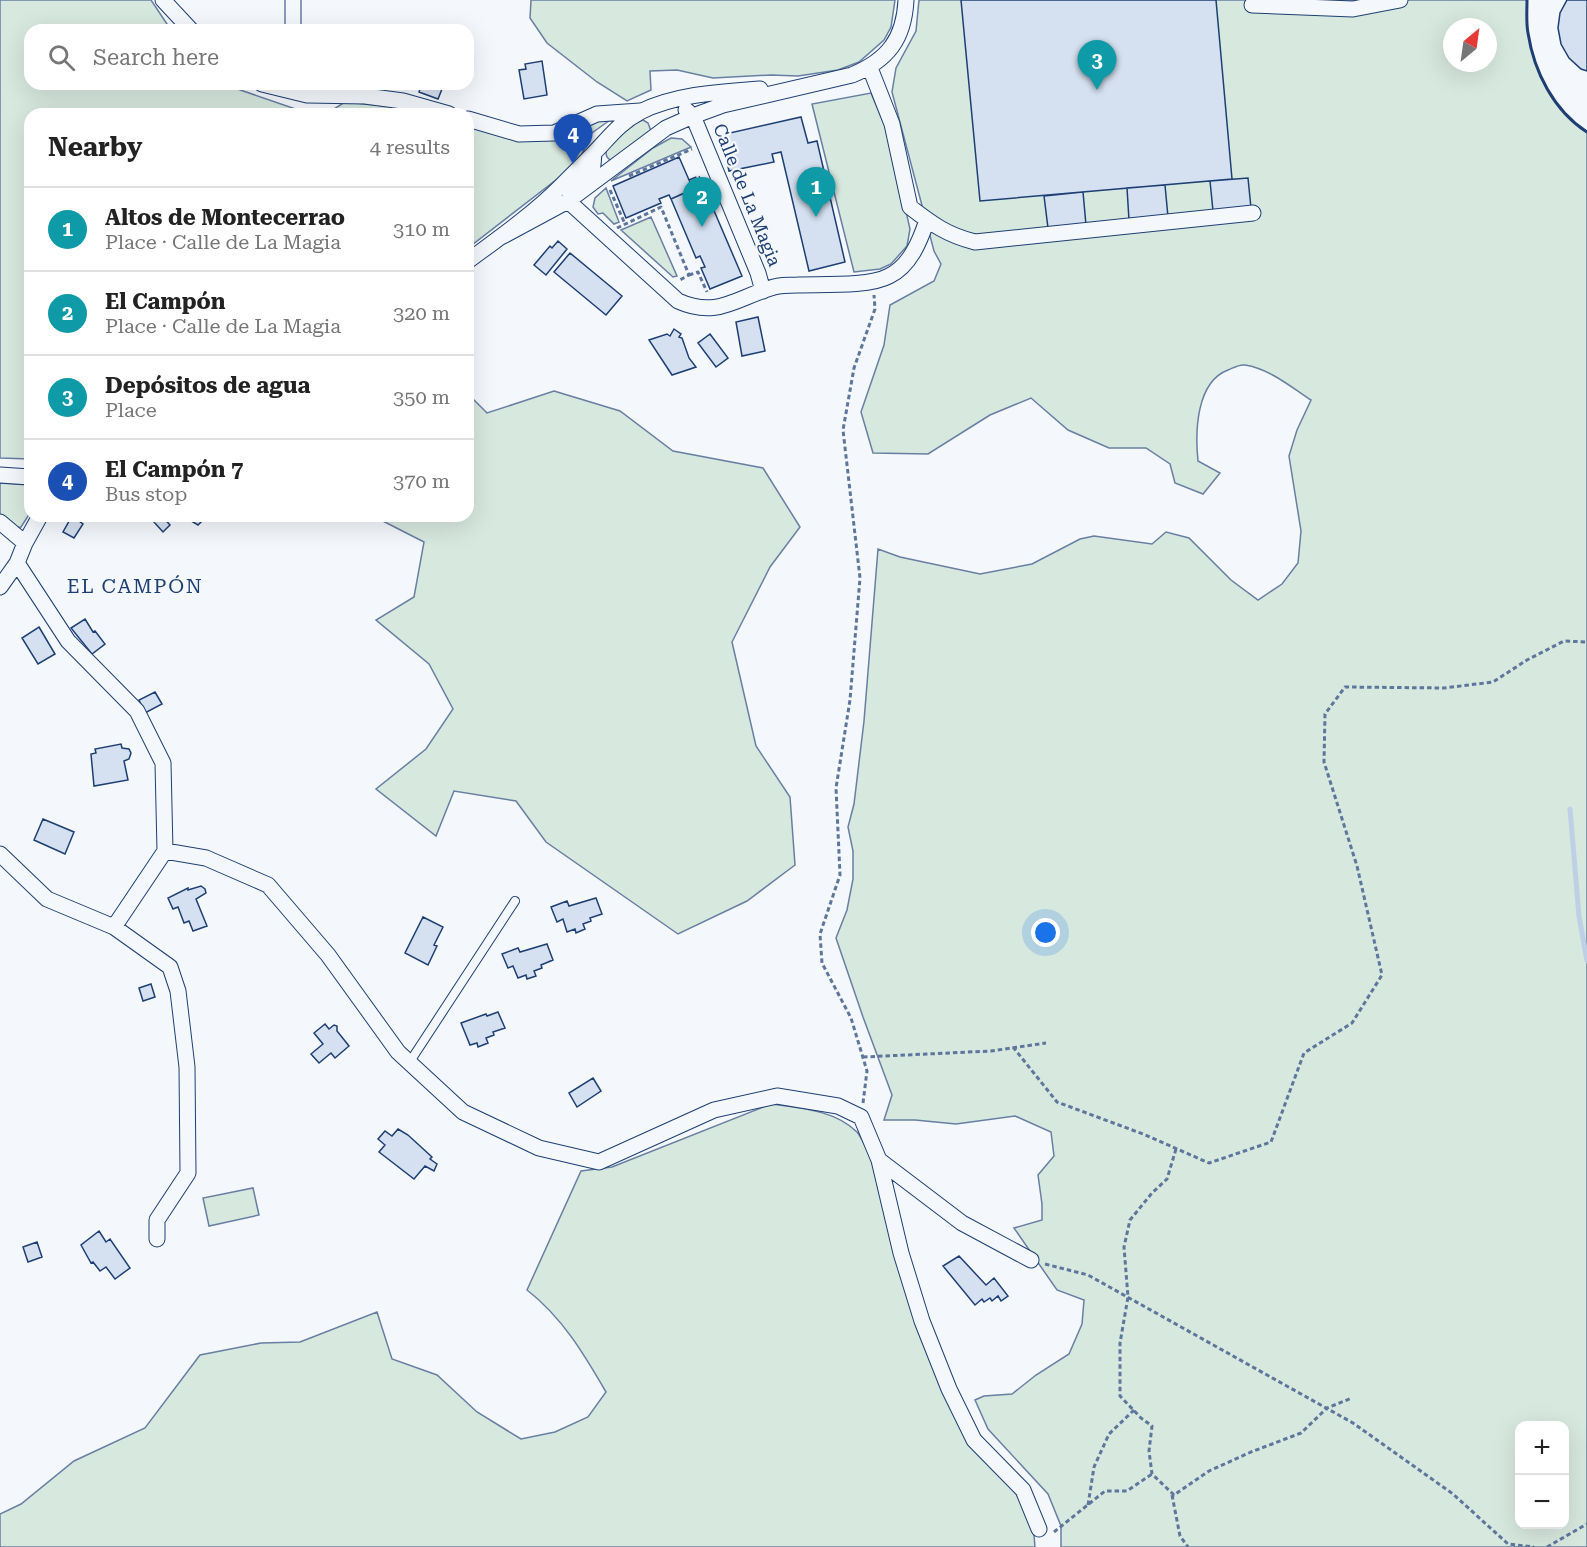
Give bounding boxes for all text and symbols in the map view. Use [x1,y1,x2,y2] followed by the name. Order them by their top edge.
[1443,18,1497,72] north arrow
[24,24,474,90] search box
[1078,40,1116,90] pin: 3
[45,41,78,74] icon: search
[93,45,219,70] text: Search here
[554,114,592,164] pin: 4
[709,120,786,270] street label: Calle de La Magia
[48,132,142,162] text: Nearby
[370,135,450,159] text: 4 results
[796,168,836,217] pin: 1
[682,178,722,227] pin: 2
[105,205,345,230] text: Altos de Montecerrao
[62,217,73,241] text: 1
[393,217,450,241] text: 310 m
[105,230,341,254] text: Place · Calle de La Magia
[105,289,226,314] text: El Campón
[62,301,73,325] text: 2
[393,301,450,325] text: 320 m
[105,314,341,338] text: Place · Calle de La Magia
[105,373,310,398] text: Depósitos de agua
[62,385,73,409] text: 3
[393,385,450,409] text: 350 m
[105,398,157,422] text: Place
[105,457,243,482] text: El Campón 7
[62,469,73,493] text: 4
[393,469,450,493] text: 370 m
[105,482,187,506] text: Bus stop
[67,574,203,598] district label: EL CAMPÓN
[1031,918,1060,947] your location
[1515,1421,1569,1529] map controls
[1515,1421,1569,1475] button: +
[1515,1475,1569,1529] button: −

